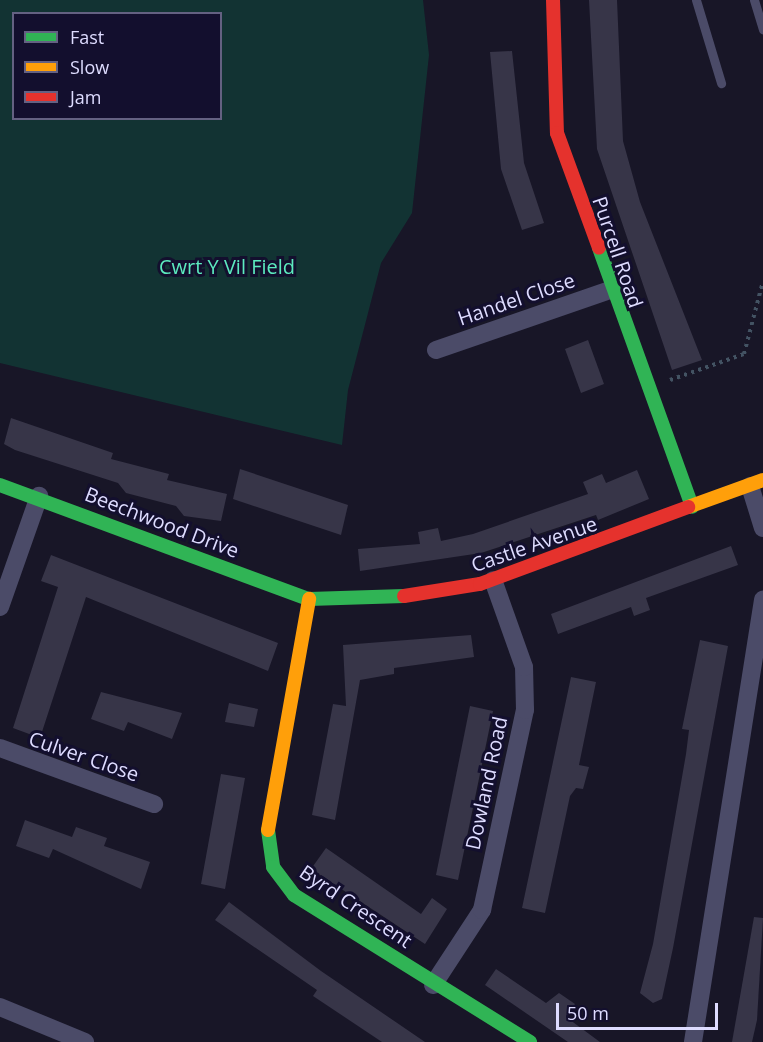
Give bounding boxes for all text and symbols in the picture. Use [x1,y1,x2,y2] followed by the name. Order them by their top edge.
[12,12,222,120] legend
[70,25,104,49] text: Fast
[70,55,109,79] text: Slow
[70,85,102,109] text: Jam
[588,193,648,311] street label: Purcell Road
[159,254,295,278] park label: Cwrt Y Vil Field
[454,268,578,330] street label: Handel Close
[82,482,242,562] street label: Beechwood Drive
[468,511,600,577] street label: Castle Avenue
[460,714,512,852] street label: Dowland Road
[26,726,142,786] street label: Culver Close
[295,860,417,952] street label: Byrd Crescent
[559,991,721,1029] scale bar
[567,1001,609,1025] text: 50 m

